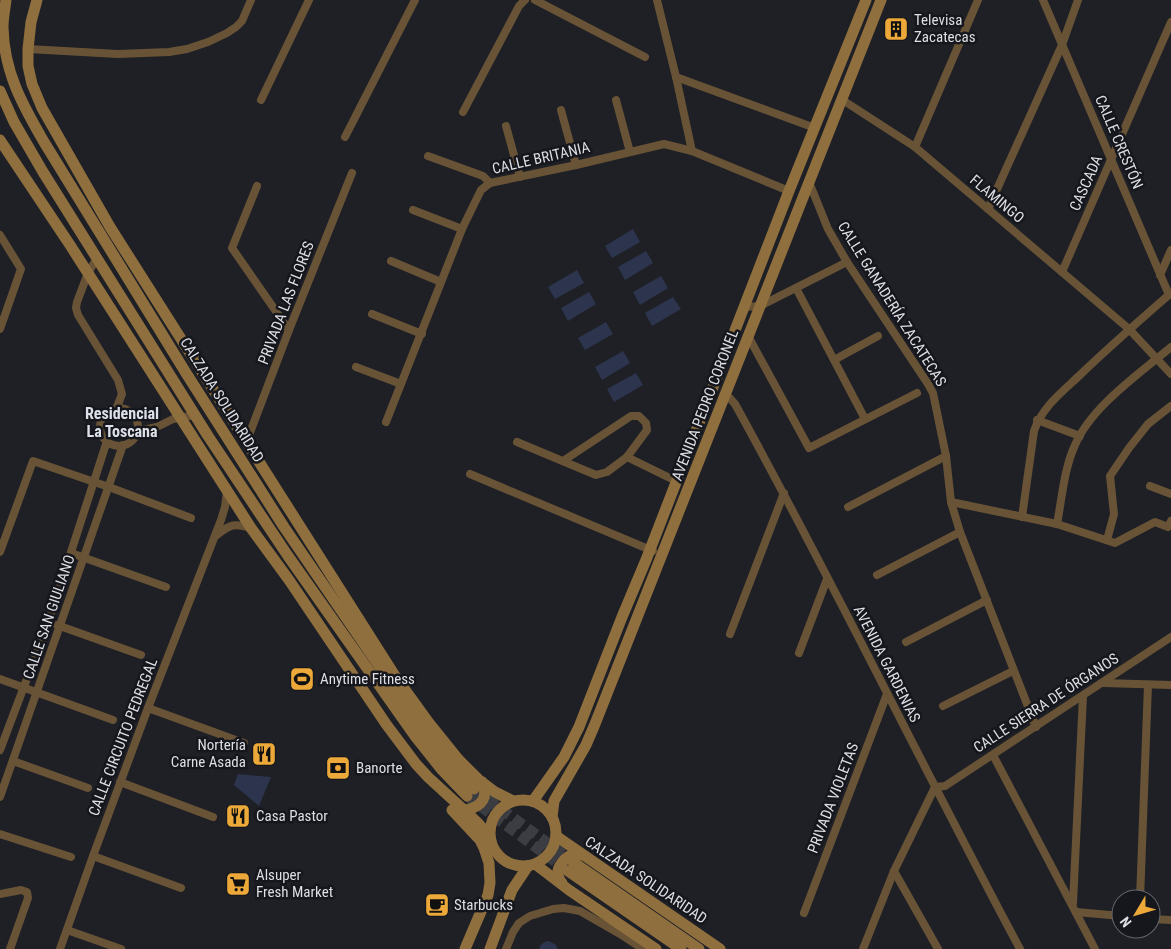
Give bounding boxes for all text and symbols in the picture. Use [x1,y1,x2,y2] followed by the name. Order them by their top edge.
[914,11,976,46] place label: Televisa Zacatecas
[883,16,909,42] building icon: Televisa Zacatecas
[1091,92,1147,192] street label: CALLE CRESTÓN
[490,138,592,178] street label: CALLE BRITANIA
[1066,152,1106,214] street label: CASCADA
[966,171,1028,227] street label: FLAMINGO
[834,218,950,390] street label: CALLE GANADERÍA ZACATECAS
[254,239,318,367] street label: PRIVADA LAS FLORES
[668,327,742,483] street label: AVENIDA PEDRO CORONEL
[176,334,268,466] street label: CALZADA SOLIDARIDAD
[85,404,159,441] district label: Residencial La Toscana
[19,552,79,682] street label: CALLE SAN GIULIANO
[850,603,924,726] street label: AVENIDA GARDENIAS
[970,649,1122,757] street label: CALLE SIERRA DE ÓRGANOS
[85,656,161,818] street label: CALLE CIRCUITO PEDREGAL
[289,666,315,692] sports icon: Anytime Fitness
[320,670,415,688] place label: Anytime Fitness
[171,736,246,771] place label: Nortería Carne Asada
[804,740,862,856] street label: PRIVADA VIOLETAS
[251,741,277,767] restaurant icon: Nortería Carne Asada
[325,755,351,781] bank icon: Banorte
[356,759,403,777] place label: Banorte
[225,803,251,829] restaurant icon: Casa Pastor
[256,807,328,825] place label: Casa Pastor
[582,832,710,928] street label: CALZADA SOLIDARIDAD
[256,866,333,901] place label: Alsuper Fresh Market
[225,871,251,897] supermarket icon: Alsuper Fresh Market
[1111,889,1161,939] north arrow
[424,892,450,918] cafe icon: Starbucks
[454,896,513,914] place label: Starbucks
[1117,914,1135,930] text: N

